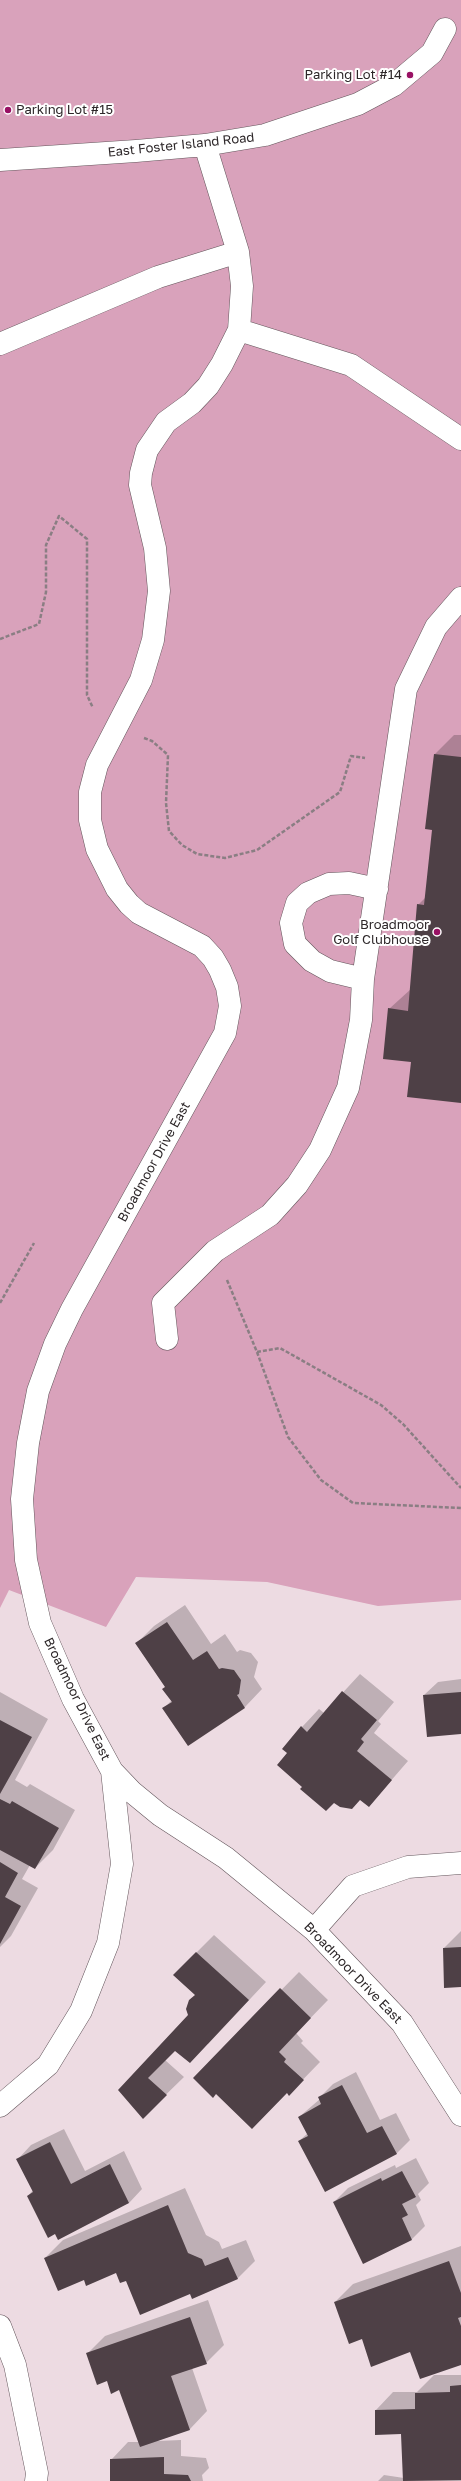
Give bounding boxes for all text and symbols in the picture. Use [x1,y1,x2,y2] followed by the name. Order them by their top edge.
[305,67,402,83] place label: Parking Lot #14
[405,70,415,80] marker: Parking Lot #14
[16,102,113,118] place label: Parking Lot #15
[3,105,13,115] marker: Parking Lot #15
[107,130,255,160] street label: East Foster Island Road
[333,917,429,948] place label: Broadmoor Golf Clubhouse
[432,927,442,937] marker: Broadmoor Golf Clubhouse
[114,1099,194,1225] street label: Broadmoor Drive East
[40,1635,114,1763] street label: Broadmoor Drive East
[301,1919,405,2027] street label: Broadmoor Drive East

